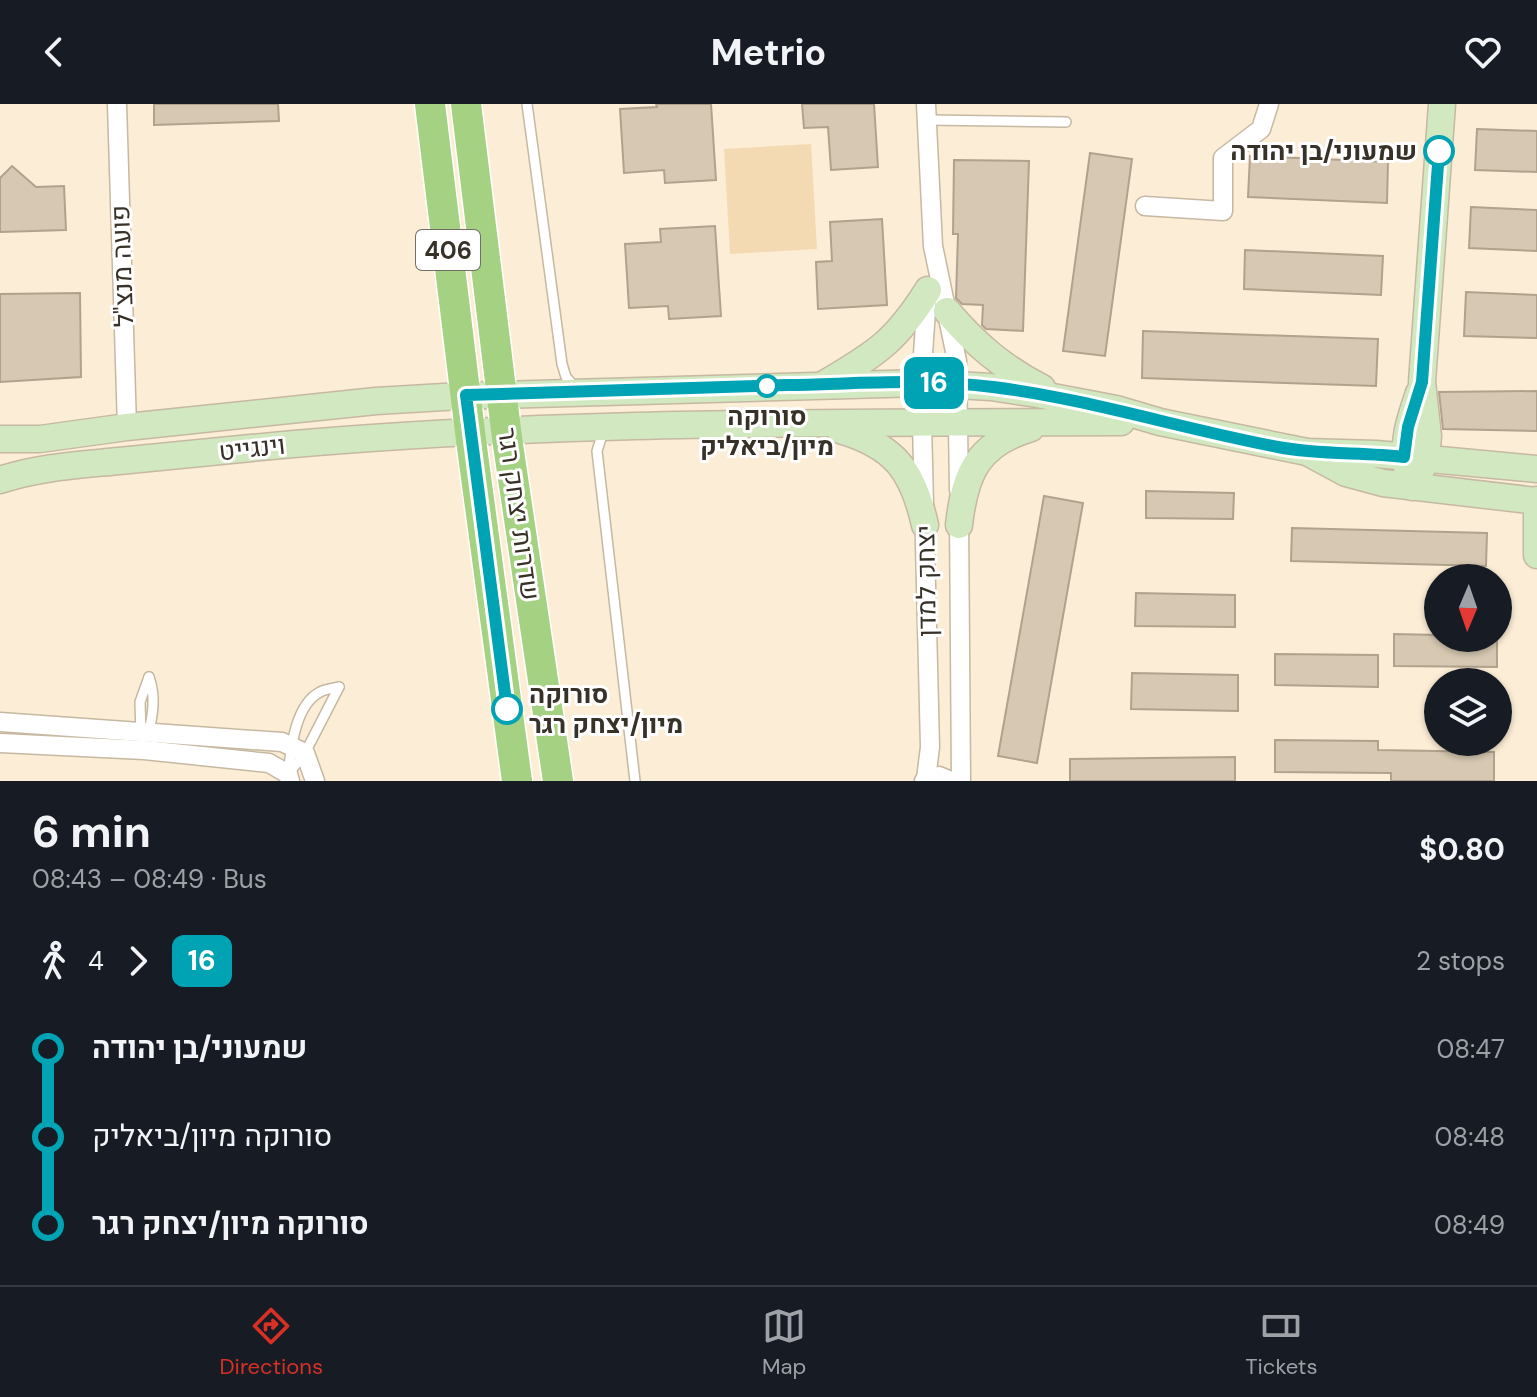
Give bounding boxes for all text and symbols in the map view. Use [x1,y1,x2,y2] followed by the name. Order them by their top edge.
[711,29,826,76] text: Metrio
[32,30,76,74] icon: back
[1461,30,1505,74] icon: heart
[1230,134,1417,168] place label: שמעוני/בן יהודה
[1424,136,1454,166] marker: שמעוני/בן יהודה
[103,204,141,328] street label: פועה מנצ"ל
[416,230,480,270] road number: 406
[898,357,970,409] line badge: 16
[920,364,948,401] text: 16
[756,375,778,397] marker: סורוקה מיון/ביאליק
[700,399,834,463] place label: סורוקה מיון/ביאליק
[490,425,548,603] street label: שדרות יצחק רגר
[217,428,287,468] street label: וינגייט
[908,525,944,637] street label: יצחק למדן
[1424,564,1512,652] north arrow
[1424,564,1512,756] map controls
[1424,668,1512,756] button: layers
[529,677,683,741] place label: סורוקה מיון/יצחק רגר
[492,694,522,724] marker: סורוקה מיון/יצחק רגר
[32,803,151,861] text: 6 min
[1419,830,1505,869] text: $0.80
[32,862,267,896] text: 08:43 – 08:49 · Bus
[32,939,76,983] icon: walk
[116,939,160,983] icon: forward
[188,942,216,979] text: 16
[88,944,104,978] text: 4
[1416,944,1505,978] text: 2 stops
[92,1028,307,1067] text: שמעוני/בן יהודה
[1436,1032,1505,1066] text: 08:47
[92,1116,332,1155] text: סורוקה מיון/ביאליק
[1435,1120,1505,1154] text: 08:48
[92,1204,369,1243] text: סורוקה מיון/יצחק רגר
[1434,1208,1505,1242] text: 08:49
[219,1304,323,1381] tab: Directions
[762,1304,806,1381] tab: Map
[1245,1304,1318,1381] tab: Tickets

